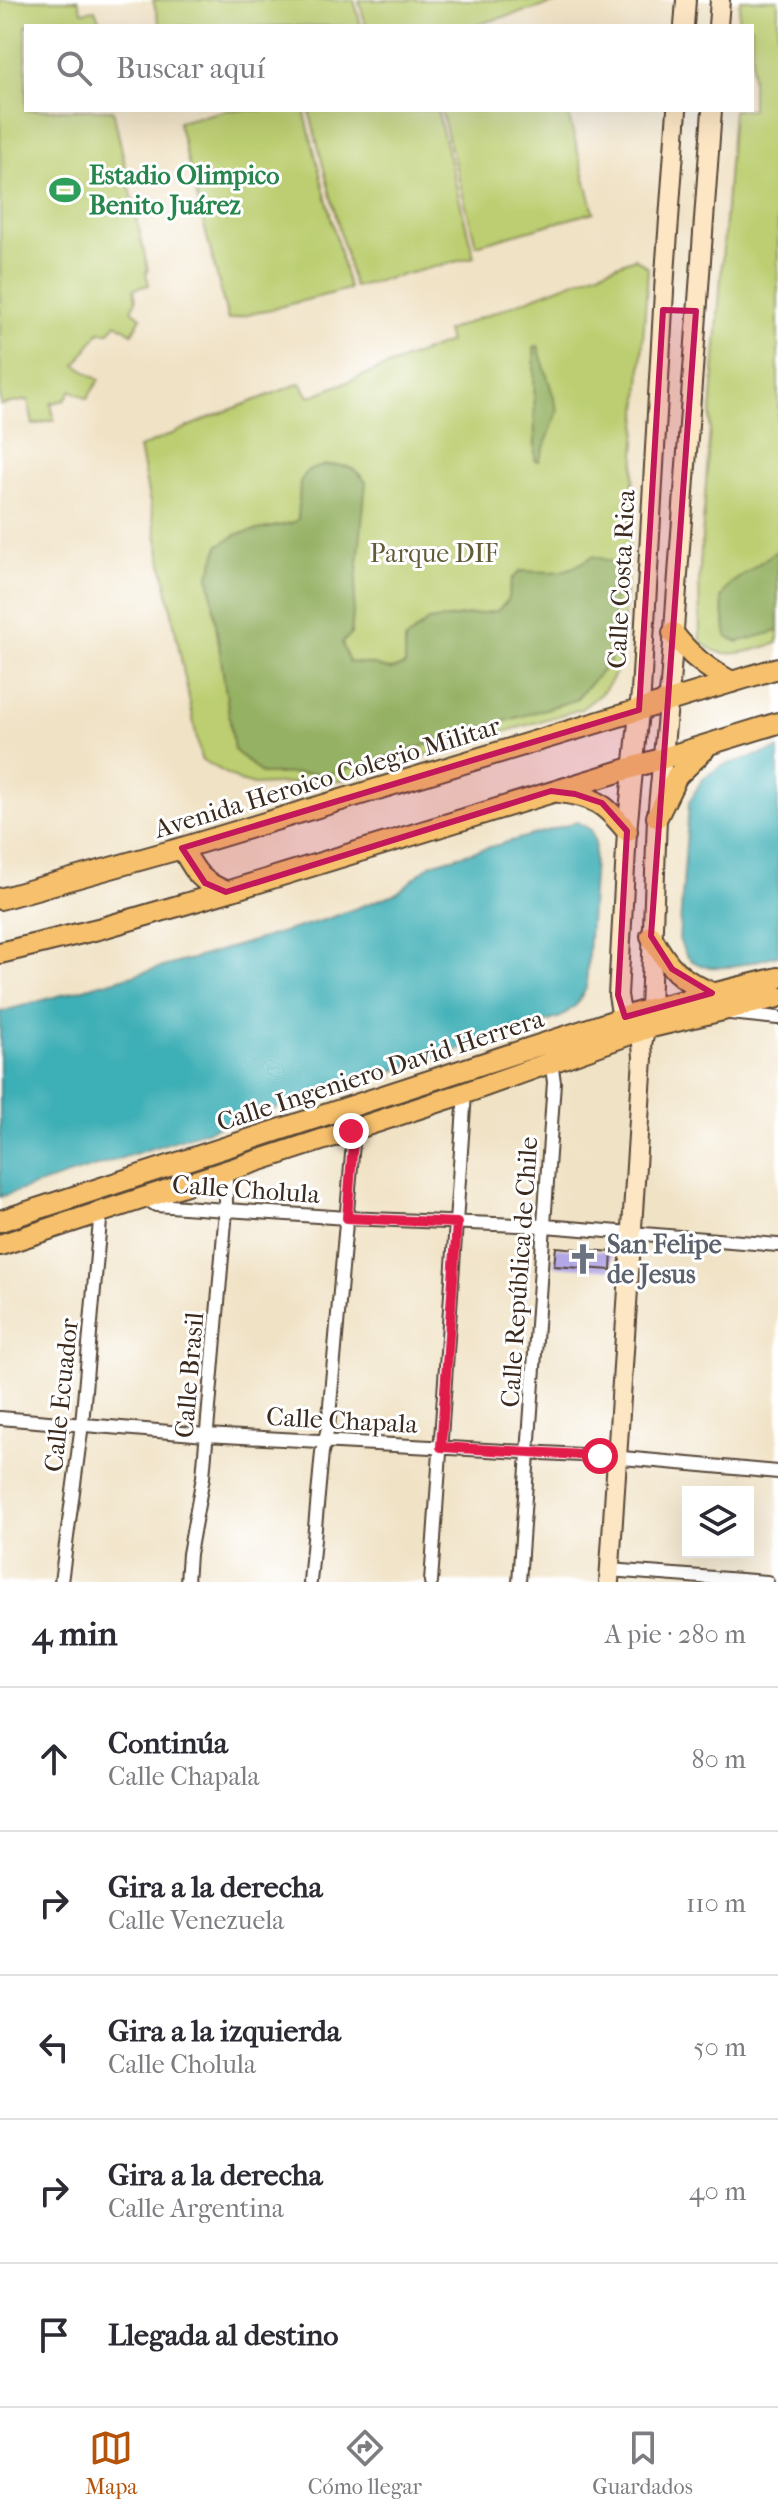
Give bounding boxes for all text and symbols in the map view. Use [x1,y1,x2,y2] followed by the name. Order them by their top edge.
[24,24,754,112] search box
[52,46,96,90] icon: search
[116,51,265,86] text: Buscar aquí
[89,160,279,221] place label: Estadio Olimpico Benito Juárez
[48,173,82,207] sports icon: Estadio Olimpico Benito Juárez
[601,488,642,669] street label: Calle Costa Rica
[370,538,498,569] park label: Parque DIF
[150,710,504,845] street label: Avenida Heroico Colegio Militar
[213,1003,548,1138] street label: Calle Ingeniero David Herrera
[333,1113,369,1149] route end
[495,1135,544,1409] street label: Calle República de Chile
[171,1169,322,1210] street label: Calle Cholula
[607,1229,722,1290] place label: San Felipe de Jesus
[566,1242,600,1276] church icon: San Felipe de Jesus
[169,1311,210,1439] street label: Calle Brasil
[38,1317,85,1473] street label: Calle Ecuador
[265,1401,419,1440] street label: Calle Chapala
[582,1438,618,1474] route start
[682,1486,754,1558] map controls
[682,1486,754,1558] button: layers
[32,1614,117,1654] text: 4 min
[605,1619,746,1650] text: A pie · 280 m
[108,1726,228,1761] text: Continúa
[32,1737,76,1781] icon: ahead
[691,1744,746,1775] text: 80 m
[108,1761,260,1792] text: Calle Chapala
[108,1870,323,1905] text: Gira a la derecha
[32,1881,76,1925] icon: right
[686,1888,746,1919] text: 110 m
[108,1905,284,1936] text: Calle Venezuela
[108,2014,341,2049] text: Gira a la izquierda
[32,2025,76,2069] icon: left
[693,2032,746,2063] text: 50 m
[108,2049,256,2080] text: Calle Cholula
[108,2158,323,2193] text: Gira a la derecha
[32,2169,76,2213] icon: right
[689,2176,746,2207] text: 40 m
[108,2193,284,2224] text: Calle Argentina
[32,2313,76,2357] icon: arrive
[108,2318,338,2353] text: Llegada al destino
[85,2426,138,2500] tab: Mapa
[308,2426,422,2500] tab: Cómo llegar
[592,2426,693,2500] tab: Guardados

